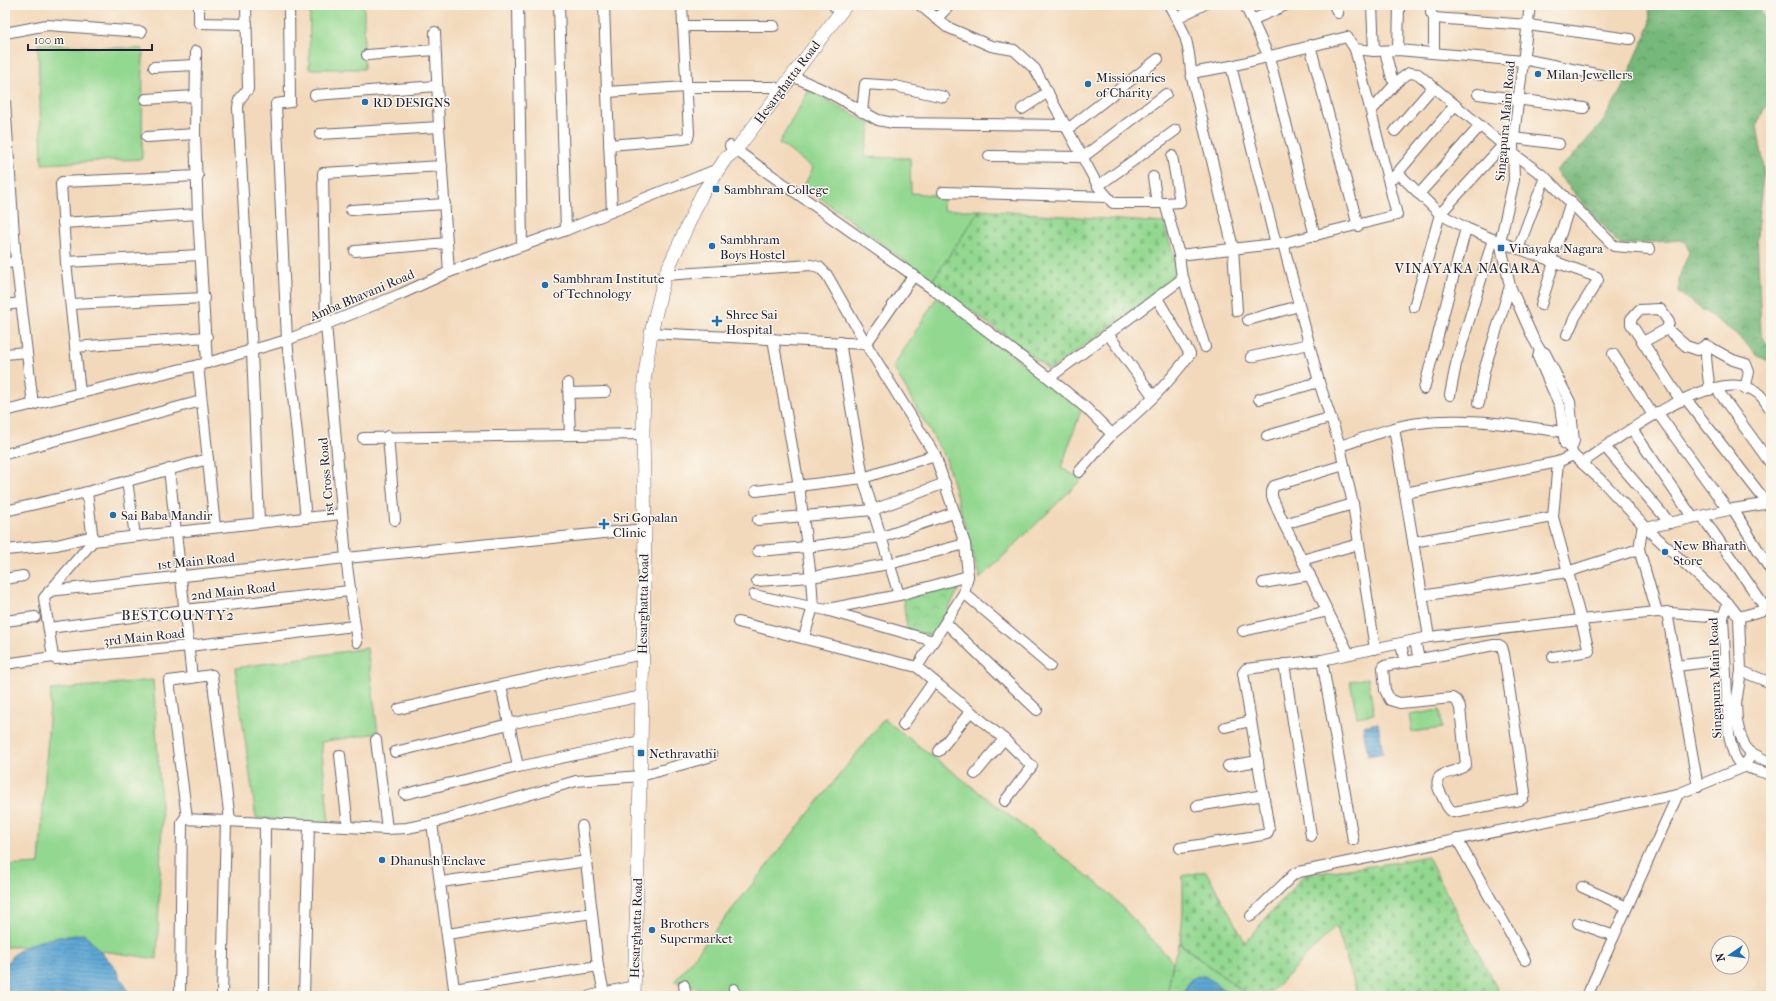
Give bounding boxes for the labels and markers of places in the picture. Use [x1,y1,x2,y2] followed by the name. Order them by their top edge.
[1546,67,1632,82] place label: Milan Jewellers
[1533,69,1543,79] marker: Milan Jewellers
[1096,70,1166,100] place label: Missionaries of Charity
[1083,79,1093,89] marker: Missionaries of Charity
[373,95,450,110] place label: RD DESIGNS
[360,97,370,107] marker: RD DESIGNS
[724,182,829,197] place label: Sambhram College
[711,184,721,194] marker: Sambhram College
[720,232,786,262] place label: Sambhram Boys Hostel
[707,241,717,251] marker: Sambhram Boys Hostel
[1508,241,1604,256] place label: Vinayaka Nagara
[1496,243,1506,253] marker: Vinayaka Nagara
[553,271,665,301] place label: Sambhram Institute of Technology
[540,280,550,290] marker: Sambhram Institute of Technology
[726,307,778,337] place label: Shree Sai Hospital
[711,315,723,327] marker: Shree Sai Hospital
[121,508,213,523] place label: Sai Baba Mandir
[108,510,118,520] marker: Sai Baba Mandir
[613,510,678,540] place label: Sri Gopalan Clinic
[598,518,610,530] marker: Sri Gopalan Clinic
[1673,538,1747,568] place label: New Bharath Store
[1660,547,1670,557] marker: New Bharath Store
[649,746,717,761] place label: Nethravathi
[636,748,646,758] marker: Nethravathi
[390,853,487,868] place label: Dhanush Enclave
[377,855,387,865] marker: Dhanush Enclave
[660,916,733,946] place label: Brothers Supermarket
[647,925,657,935] marker: Brothers Supermarket

